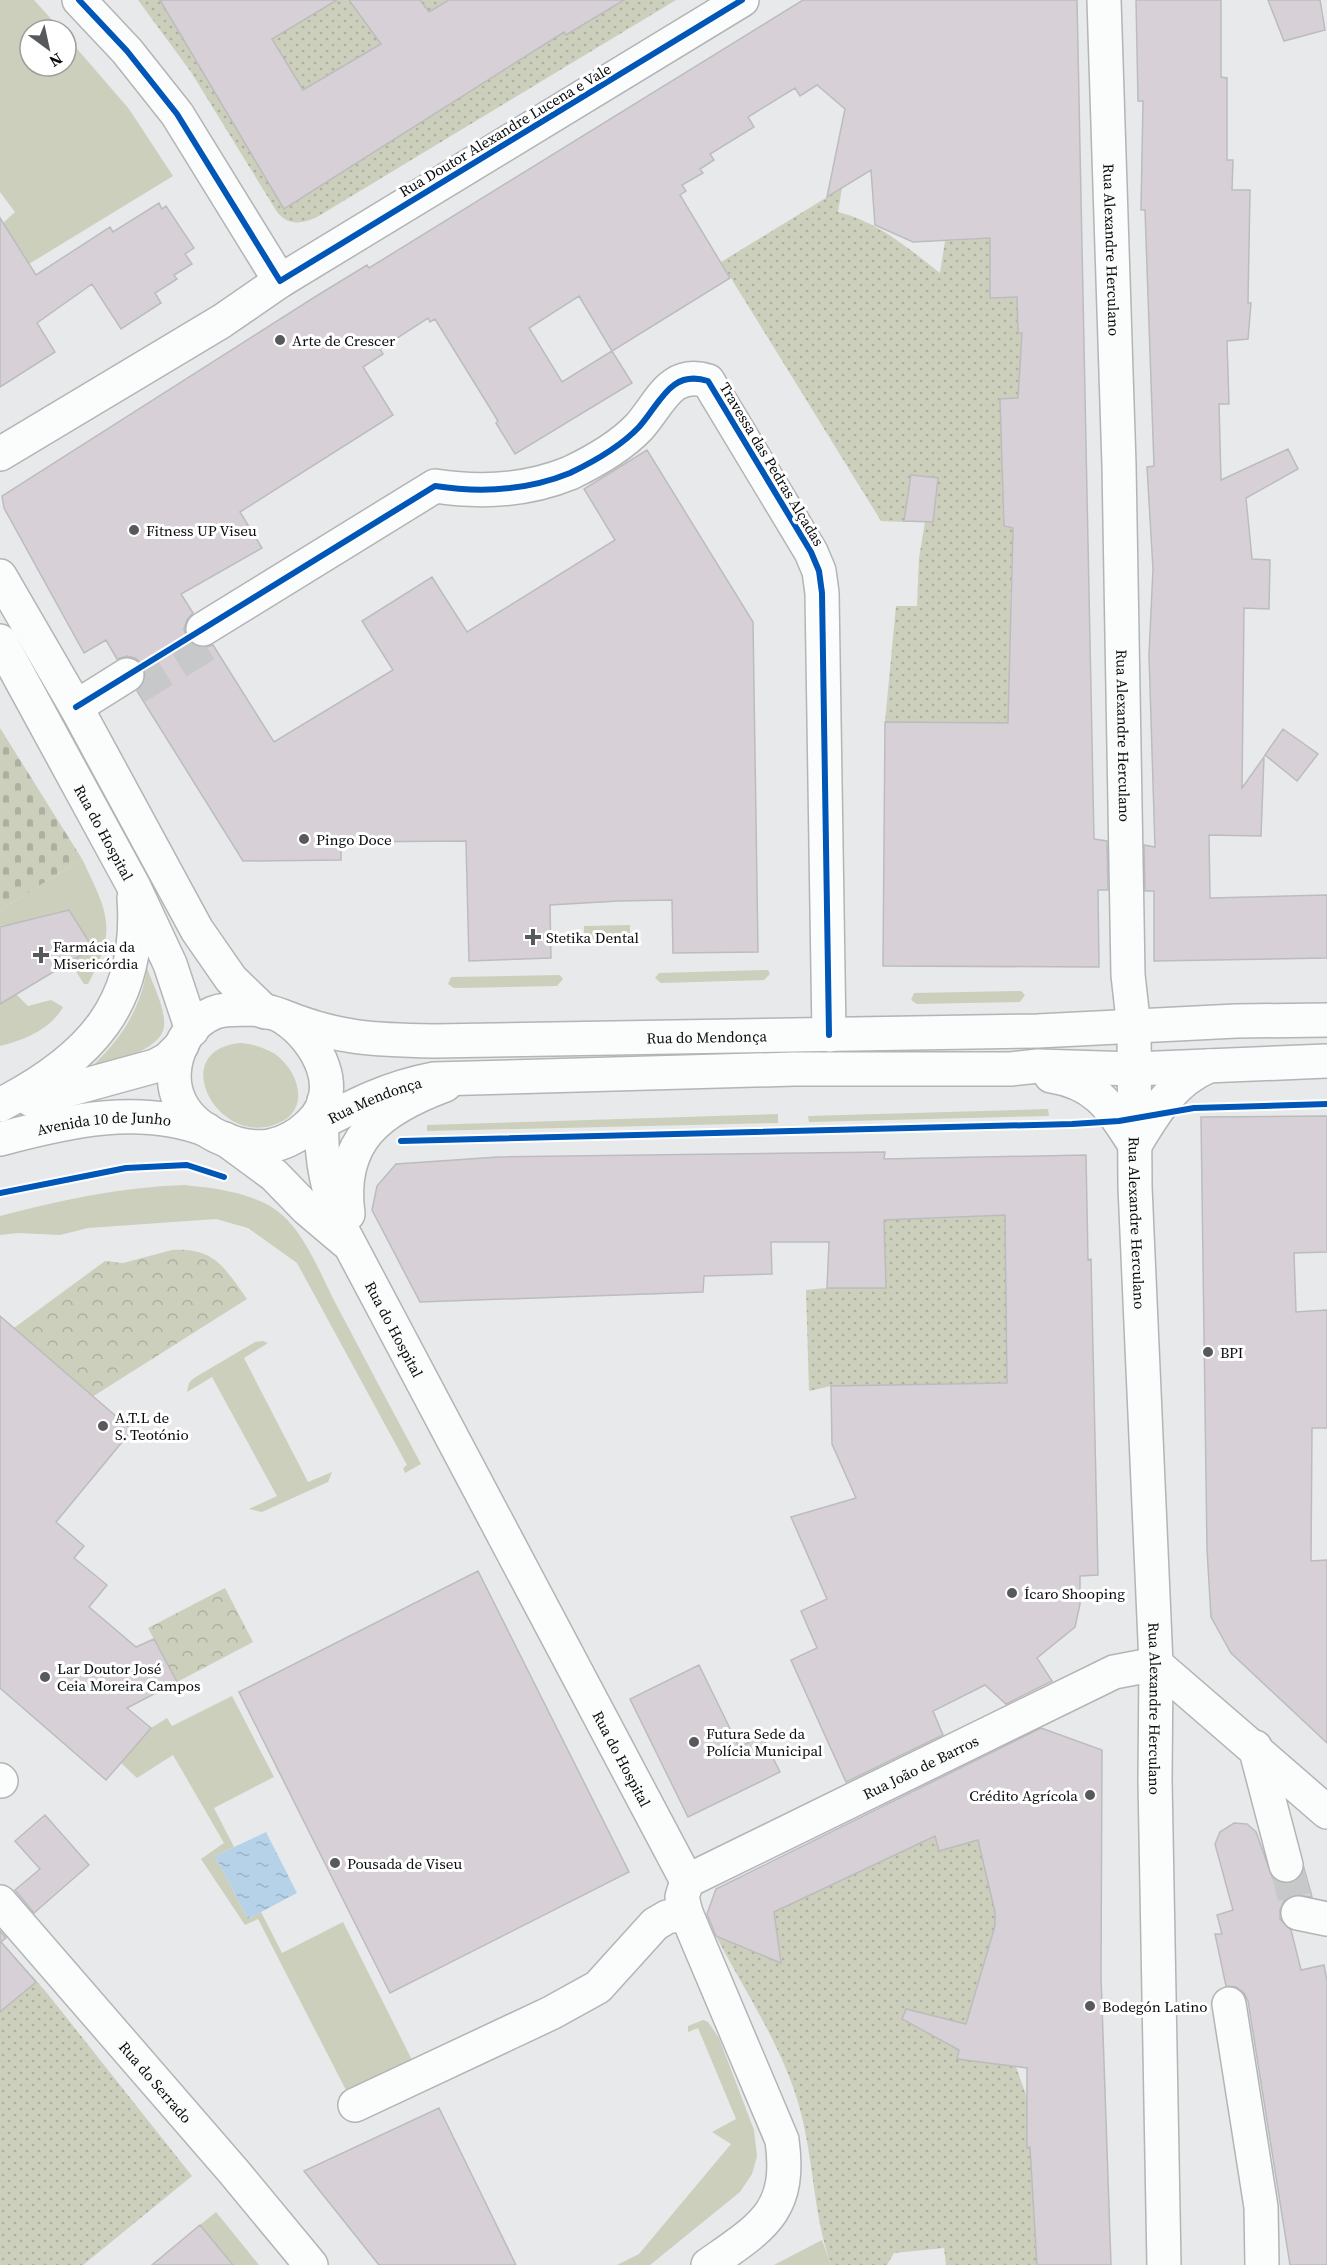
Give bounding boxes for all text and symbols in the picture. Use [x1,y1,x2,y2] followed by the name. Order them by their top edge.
[18,18,78,78] north arrow
[45,48,67,73] text: N
[395,58,615,202] street label: Rua Doutor Alexandre Lucena e Vale
[1099,163,1125,336] street label: Rua Alexandre Herculano
[292,330,396,351] place label: Arte de Crescer
[273,333,287,347] marker: Arte de Crescer
[715,378,829,550] street label: Travessa das Pedras Alçadas
[146,520,257,541] place label: Fitness UP Viseu
[127,523,141,537] marker: Fitness UP Viseu
[1112,649,1136,822] street label: Rua Alexandre Herculano
[70,781,139,885] street label: Rua do Hospital
[316,829,392,850] place label: Pingo Doce
[297,832,311,846] marker: Pingo Doce
[546,927,640,948] place label: Stetika Dental
[524,928,542,946] marker: Stetika Dental
[53,936,139,974] place label: Farmácia da Misericórdia
[34,948,48,962] marker: Farmácia da Misericórdia
[646,1025,768,1048] street label: Rua do Mendonça
[324,1071,424,1128] street label: Rua Mendonça
[35,1106,173,1140] street label: Avenida 10 de Junho
[1124,1137,1151,1310] street label: Rua Alexandre Herculano
[360,1277,429,1381] street label: Rua do Hospital
[1220,1342,1243,1363] place label: BPI
[1201,1345,1215,1359] marker: BPI
[115,1407,189,1445] place label: A.T.L de S. Teotónio
[96,1419,110,1433] marker: A.T.L de S. Teotónio
[1024,1583,1125,1604] place label: Ícaro Shooping
[1005,1586,1019,1600] marker: Ícaro Shooping
[1144,1622,1167,1795] street label: Rua Alexandre Herculano
[57,1658,201,1696] place label: Lar Doutor José Ceia Moreira Campos
[38,1670,52,1684] marker: Lar Doutor José Ceia Moreira Campos
[588,1707,657,1811] street label: Rua do Hospital
[706,1723,823,1761] place label: Futura Sede da Polícia Municipal
[859,1729,982,1804] street label: Rua João de Barros
[687,1735,701,1749] marker: Futura Sede da Polícia Municipal
[969,1785,1078,1806] place label: Crédito Agrícola
[1083,1788,1097,1802] marker: Crédito Agrícola
[347,1853,462,1874] place label: Pousada de Viseu
[328,1856,342,1870] marker: Pousada de Viseu
[1102,1996,1208,2017] place label: Bodegón Latino
[1083,1999,1097,2013] marker: Bodegón Latino
[115,2036,197,2127] street label: Rua do Serrado

